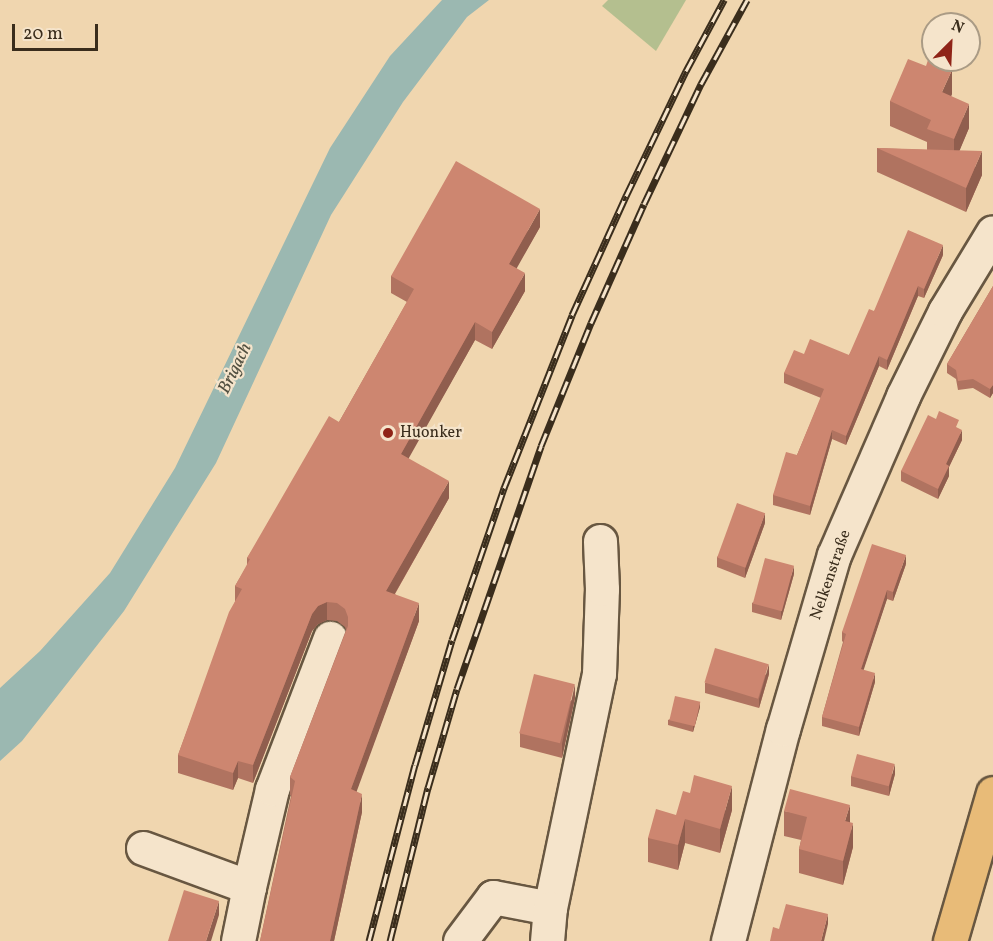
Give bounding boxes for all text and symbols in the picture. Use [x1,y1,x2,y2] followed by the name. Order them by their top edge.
[15,12,100,50] scale bar
[921,12,981,72] north arrow
[948,15,967,40] text: N
[23,22,63,47] text: 20 m
[214,340,258,398] water label: Brigach
[400,423,462,443] place label: Huonker
[381,426,395,440] marker: Huonker
[807,527,855,623] street label: Nelkenstraße

